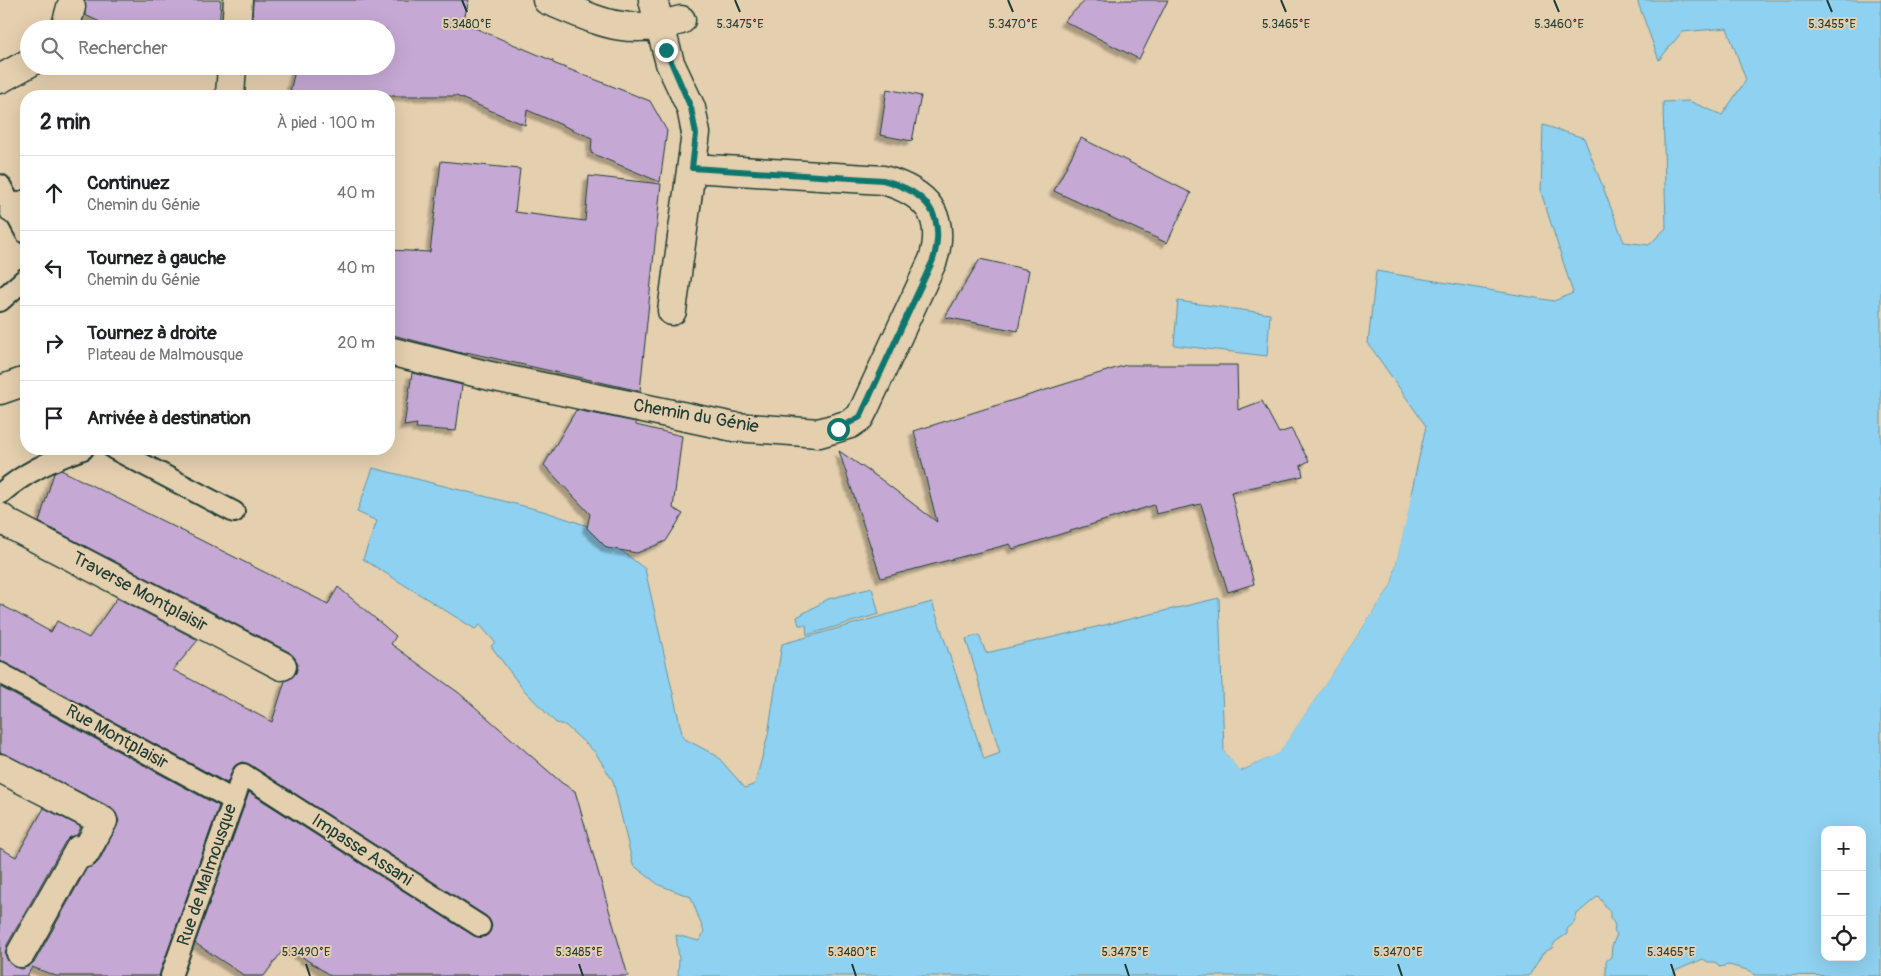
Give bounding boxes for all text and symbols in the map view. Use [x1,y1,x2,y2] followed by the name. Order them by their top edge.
[443,17,491,32] text: 5.3480°E
[716,17,764,32] text: 5.3475°E
[989,17,1037,32] text: 5.3470°E
[1262,17,1310,32] text: 5.3465°E
[1534,17,1584,32] text: 5.3460°E
[1808,17,1856,32] text: 5.3455°E
[20,20,395,75] search box
[38,34,66,62] icon: search
[78,36,168,60] text: Rechercher
[655,39,678,62] route end
[40,109,90,136] text: 2 min
[277,113,375,133] text: À pied · 100 m
[87,171,170,195] text: Continuez
[40,179,68,207] icon: ahead
[337,183,375,203] text: 40 m
[87,195,200,215] text: Chemin du Génie
[87,246,226,270] text: Tournez à gauche
[40,254,68,282] icon: left
[337,258,375,278] text: 40 m
[87,270,200,290] text: Chemin du Génie
[87,321,217,345] text: Tournez à droite
[40,329,68,357] icon: right
[337,333,375,353] text: 20 m
[87,345,243,365] text: Plateau de Malmousque
[632,394,761,438] street label: Chemin du Génie
[40,404,68,432] icon: arrive
[87,406,251,430] text: Arrivée à destination
[827,418,850,441] route start
[68,547,212,638] street label: Traverse Montplaisir
[62,699,173,775] street label: Rue Montplaisir
[172,801,242,949] street label: Rue de Malmousque
[307,809,417,891] street label: Impasse Assani
[1821,826,1866,961] map controls
[1821,826,1866,871] button: +
[1821,871,1866,916] button: −
[1821,916,1866,961] button: locate
[282,945,330,960] text: 5.3490°E
[556,945,602,960] text: 5.3485°E
[828,945,876,960] text: 5.3480°E
[1101,945,1149,960] text: 5.3475°E
[1374,945,1422,960] text: 5.3470°E
[1647,945,1695,960] text: 5.3465°E

